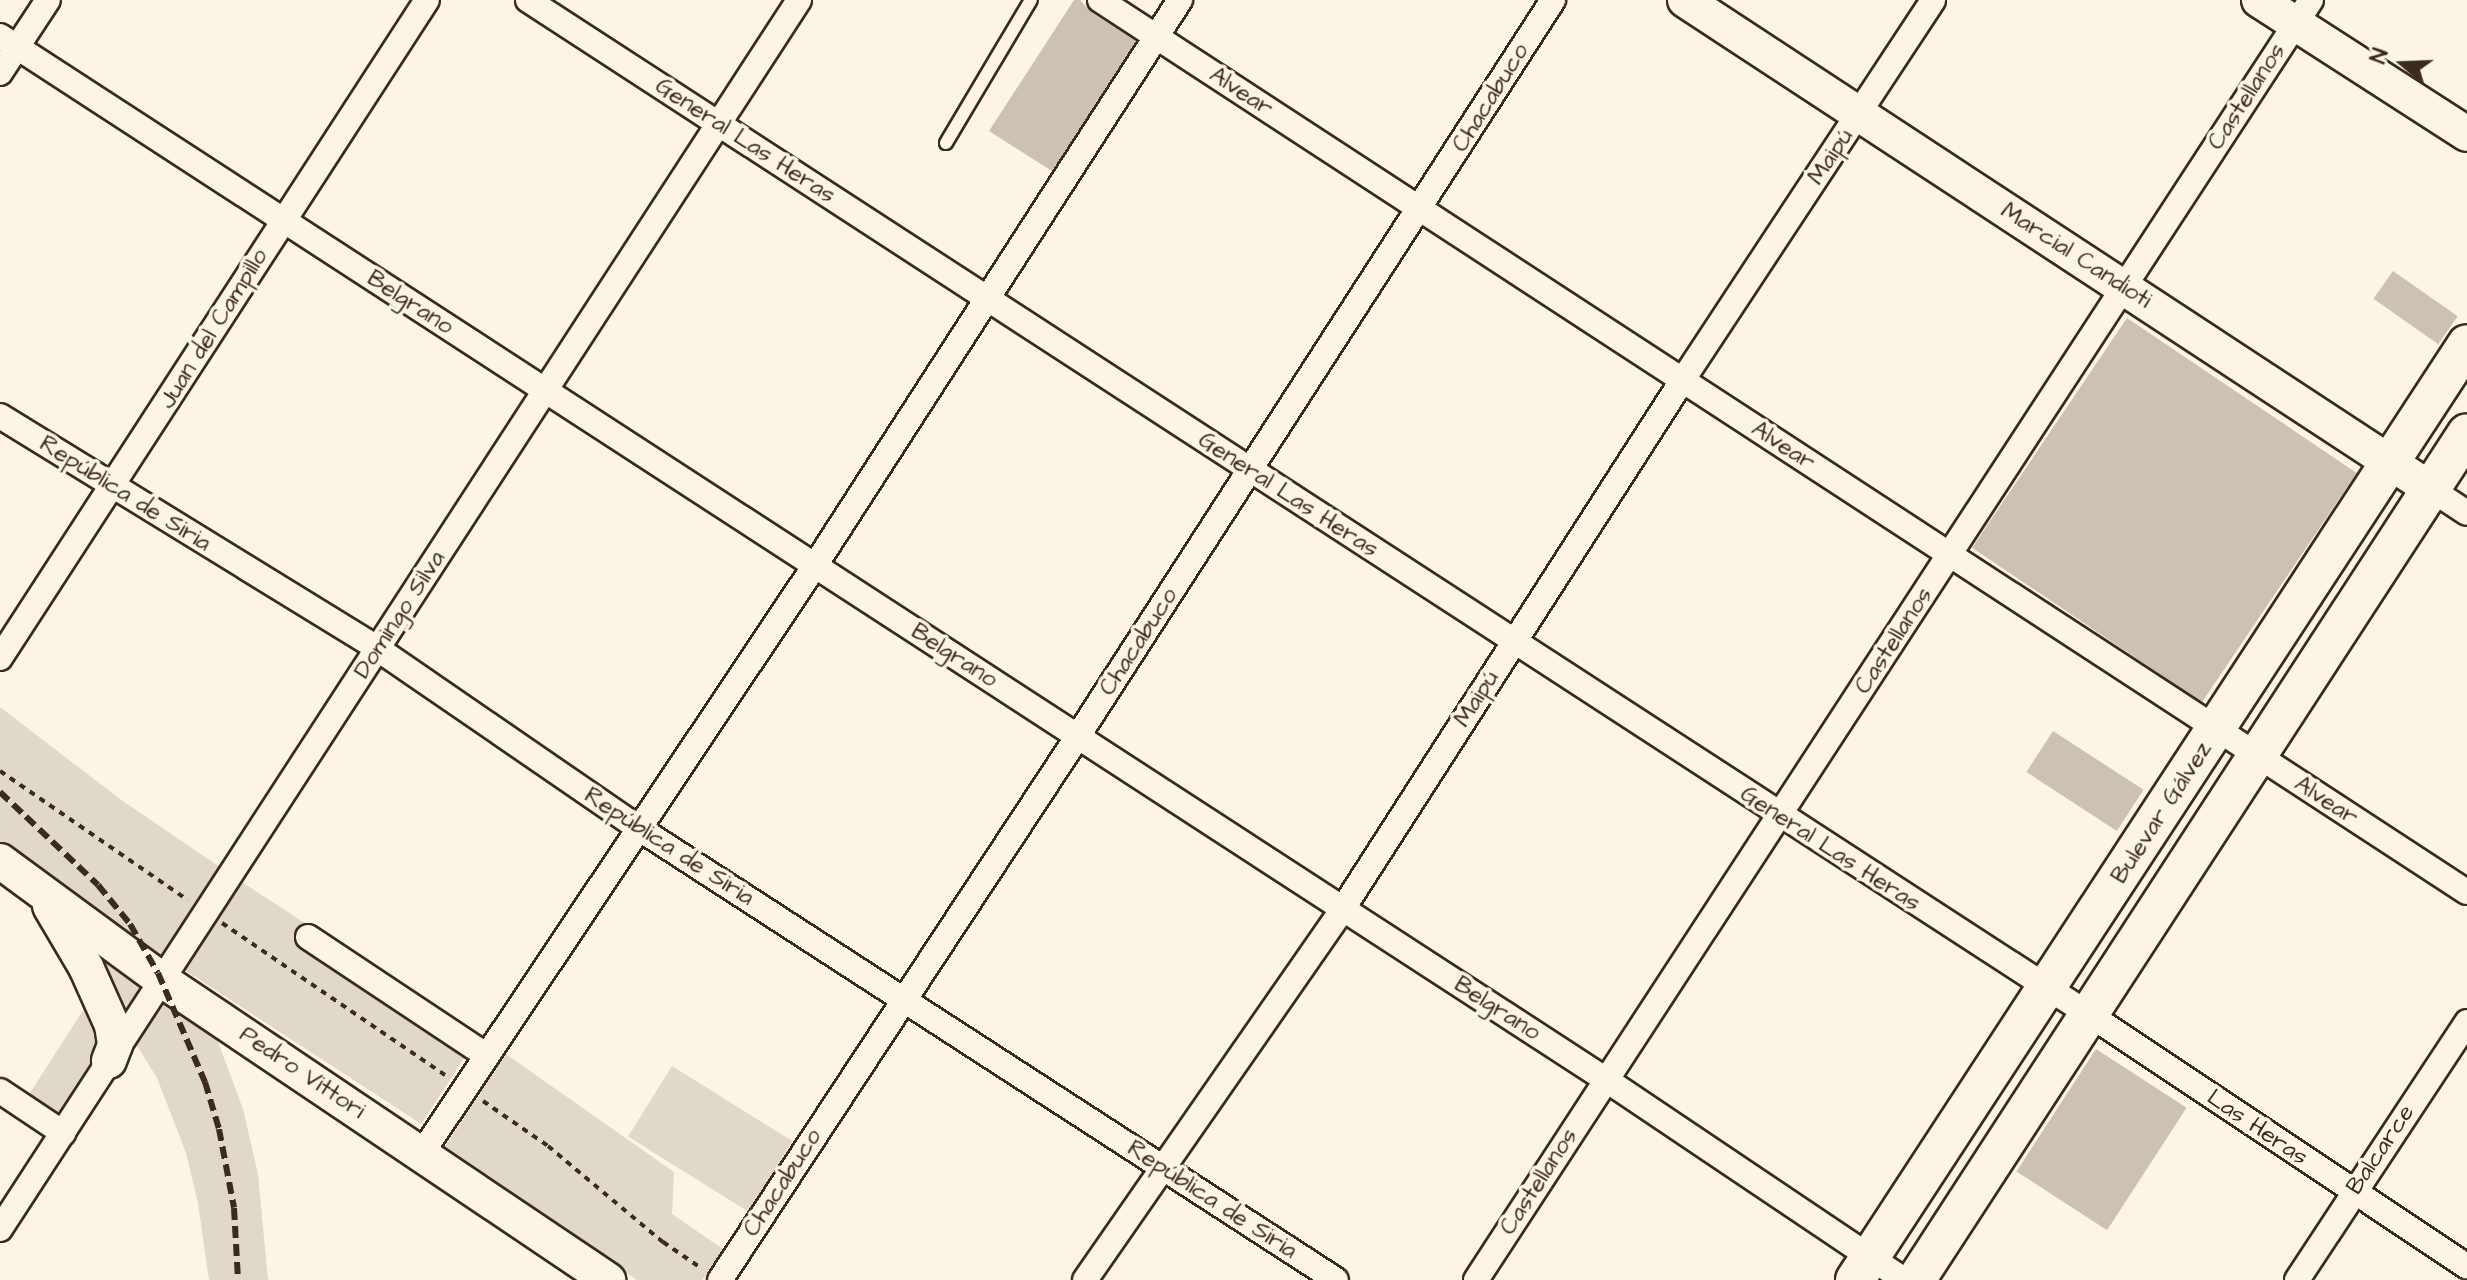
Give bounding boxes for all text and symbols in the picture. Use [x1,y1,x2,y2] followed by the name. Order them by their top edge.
[2363,24,2443,104] north arrow
[1446,38,1536,158] street label: Chacabuco
[2202,38,2292,156] street label: Castellanos
[2363,44,2397,68] text: N
[1204,61,1278,123] street label: Alvear
[650,72,840,210] street label: General Las Heras
[1802,124,1860,190] street label: Maipú
[1995,197,2157,315] street label: Marcial Candioti
[153,244,275,414] street label: Juan del Campillo
[361,264,459,342] street label: Belgrano
[1746,415,1820,477] street label: Alvear
[1193,426,1383,564] street label: General Las Heras
[34,430,216,558] street label: República de Siria
[348,546,452,684] street label: Domingo Silva
[1849,582,1939,700] street label: Castellanos
[1093,583,1185,701] street label: Chacabuco
[905,617,1003,695] street label: Belgrano
[1448,665,1506,733] street label: Maipú
[2105,737,2219,889] street label: Bulevar Gálvez
[2289,770,2363,832] street label: Alvear
[1735,780,1925,918] street label: General Las Heras
[579,781,759,913] street label: República de Siria
[1448,970,1546,1048] street label: Belgrano
[234,1020,370,1126] street label: Pedro Vittori
[2201,1084,2313,1172] street label: Las Heras
[2341,1100,2421,1200] street label: Balcarce
[1494,1123,1584,1241] street label: Castellanos
[737,1124,829,1242] street label: Chacabuco
[1122,1134,1302,1266] street label: República de Siria

